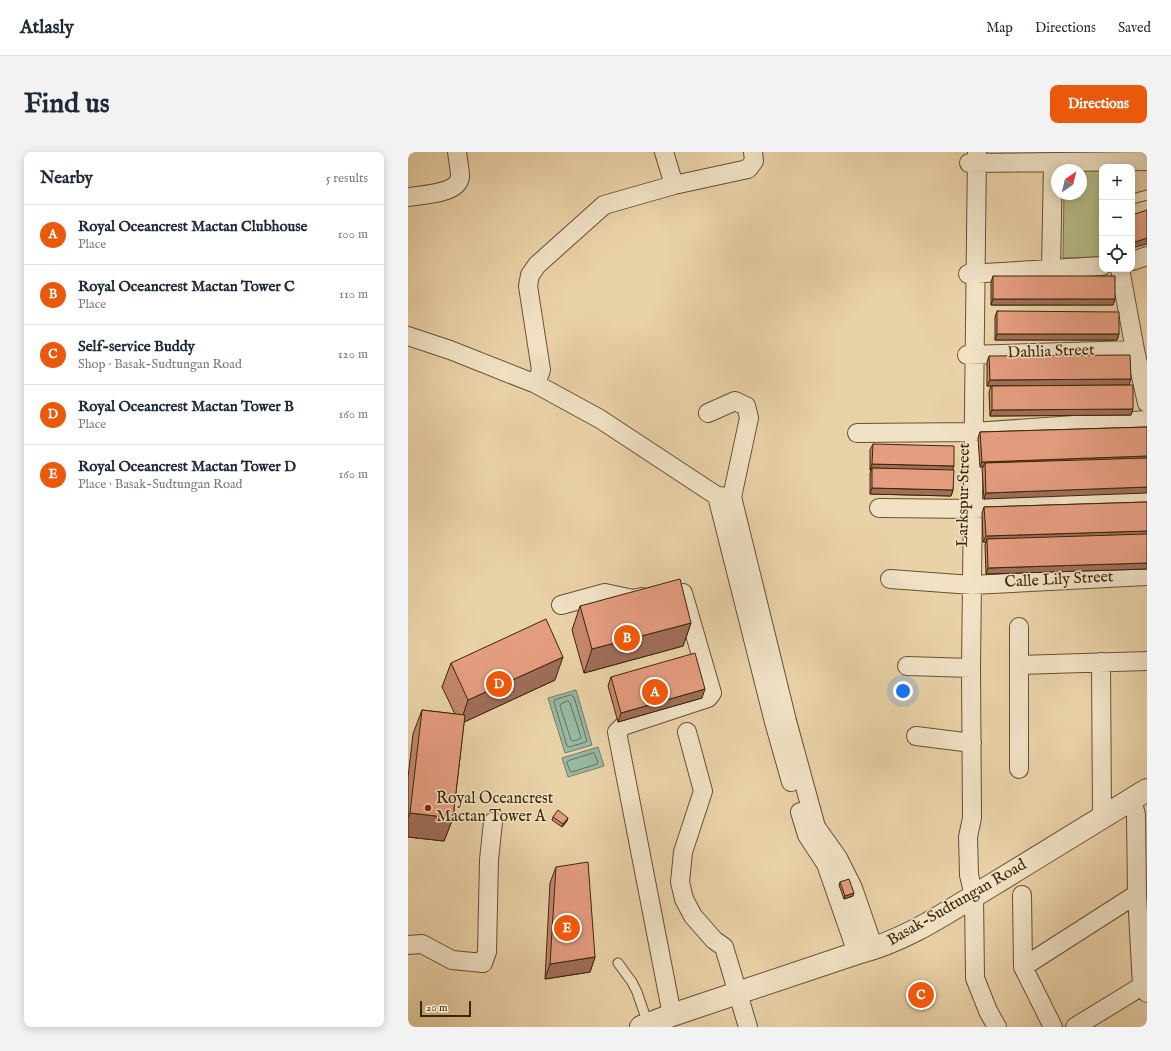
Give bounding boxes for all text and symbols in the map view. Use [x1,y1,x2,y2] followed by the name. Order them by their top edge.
[20,16,74,40] text: Atlasly
[986,19,1013,37] text: Map
[1035,19,1096,37] text: Directions
[1118,19,1151,37] text: Saved
[1050,85,1147,123] button: Directions
[24,87,110,122] text: Find us
[1051,164,1087,200] north arrow
[1099,164,1135,272] map controls
[1099,164,1135,200] button: +
[40,168,93,189] text: Nearby
[326,170,368,187] text: 5 results
[1099,200,1135,236] button: −
[78,217,307,236] text: Royal Oceancrest Mactan Clubhouse
[49,226,57,243] text: A
[338,226,368,243] text: 100 m
[78,236,106,253] text: Place
[1099,236,1135,272] button: locate
[78,277,295,296] text: Royal Oceancrest Mactan Tower C
[49,286,57,303] text: B
[339,286,368,303] text: 110 m
[78,296,106,313] text: Place
[78,337,195,356] text: Self-service Buddy
[1007,340,1095,364] street label: Dahlia Street
[48,346,58,363] text: C
[338,346,368,363] text: 120 m
[78,356,242,373] text: Shop · Basak-Sudtungan Road
[78,397,294,416] text: Royal Oceancrest Mactan Tower B
[48,406,58,423] text: D
[338,406,368,423] text: 160 m
[78,416,106,433] text: Place
[953,442,975,547] street label: Larkspur Street
[78,457,296,476] text: Royal Oceancrest Mactan Tower D
[48,466,58,483] text: E
[338,466,368,483] text: 160 m
[78,476,242,493] text: Place · Basak-Sudtungan Road
[1004,567,1114,593] street label: Calle Lily Street
[614,623,640,653] pin: B
[486,669,512,699] pin: D
[642,677,668,707] pin: A
[893,681,913,701] your location
[436,789,554,827] place label: Royal Oceancrest Mactan Tower A
[423,803,433,813] marker: Royal Oceancrest Mactan Tower A
[884,855,1030,951] street label: Basak-Sudtungan Road
[554,913,580,943] pin: E
[908,980,934,1010] pin: C
[420,999,471,1018] scale bar
[426,1001,447,1015] text: 20 m

